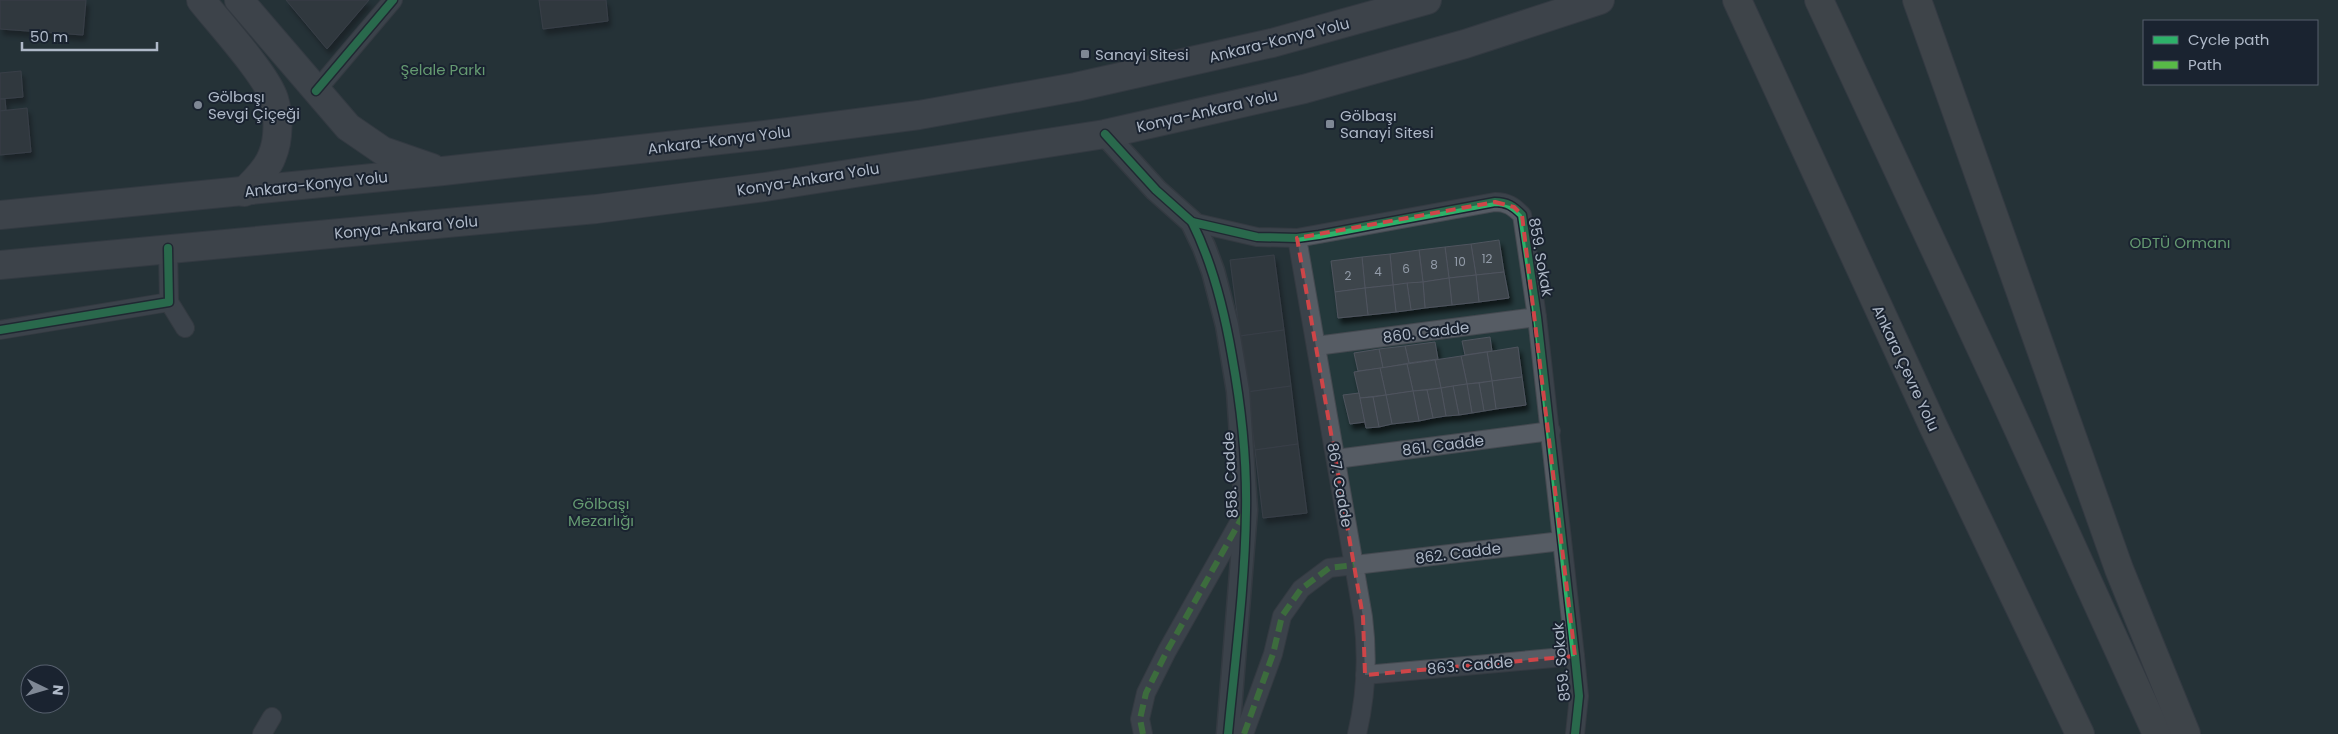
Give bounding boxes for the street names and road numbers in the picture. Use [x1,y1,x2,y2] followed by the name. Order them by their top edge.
[1207,12,1351,68] street label: Ankara-Konya Yolu
[1134,85,1280,137] street label: Konya-Ankara Yolu
[646,121,792,159] street label: Ankara-Konya Yolu
[735,157,881,201] street label: Konya-Ankara Yolu
[243,166,389,202] street label: Ankara-Konya Yolu
[333,210,479,244] street label: Konya-Ankara Yolu
[1524,216,1558,298] street label: 859. Sokak
[1867,301,1945,435] street label: Ankara Çevre Yolu
[1382,316,1470,348] street label: 860. Cadde
[1401,430,1485,460] street label: 861. Cadde
[1217,431,1243,519] street label: 858. Cadde
[1322,441,1358,529] street label: 867. Cadde
[1414,537,1502,569] street label: 862. Cadde
[1547,621,1575,703] street label: 859. Sokak
[1426,651,1514,679] street label: 863. Cadde

